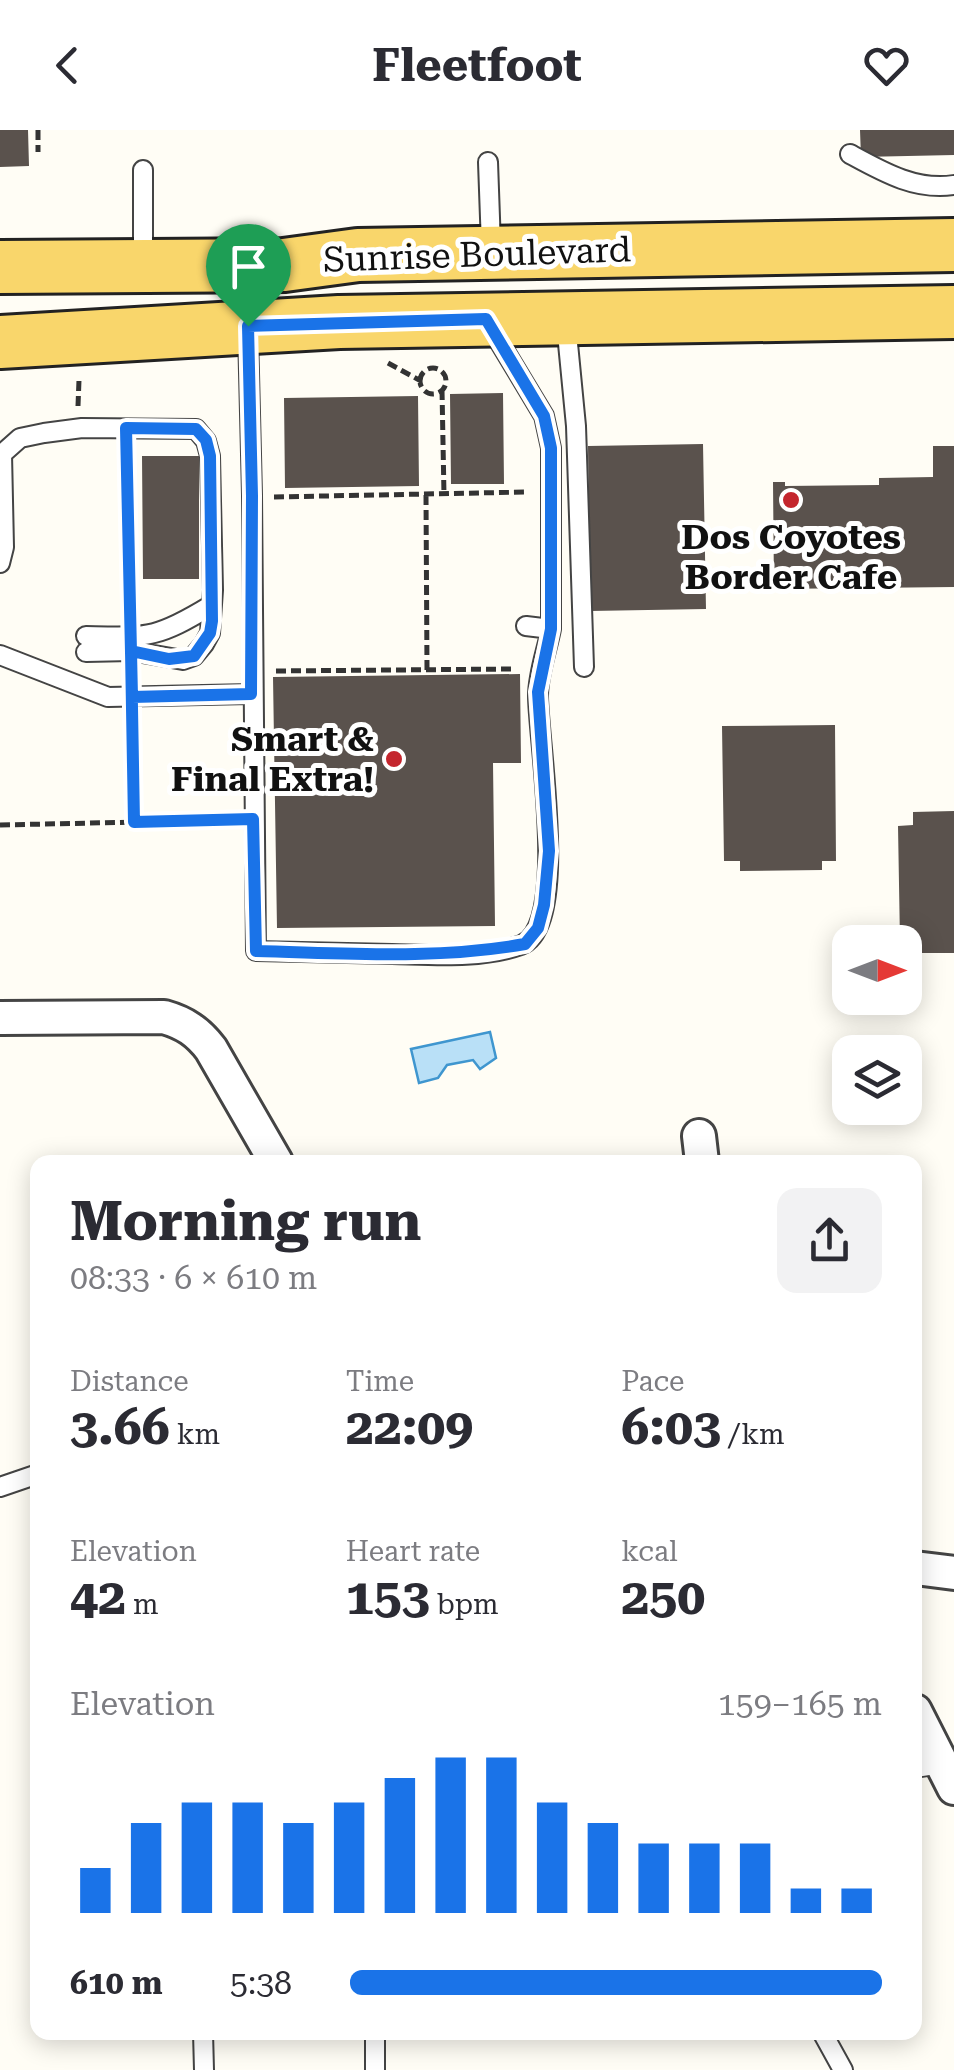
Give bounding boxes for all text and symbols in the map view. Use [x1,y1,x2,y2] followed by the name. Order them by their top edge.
[40,38,95,93] icon: back
[859,38,914,93] icon: heart
[372,39,582,92] text: Fleetfoot
[206,224,291,327] pin
[322,229,632,281] street label: Sunrise Boulevard
[221,239,276,294] icon: arrive
[780,489,802,511] marker: Dos Coyotes Border Cafe
[681,517,901,598] place label: Dos Coyotes Border Cafe
[171,719,374,800] place label: Smart & Final Extra!
[383,748,405,770] marker: Smart & Final Extra!
[832,925,922,1015] north arrow
[832,925,922,1125] map controls
[832,1035,922,1125] button: layers
[777,1188,882,1293] button: share
[70,1189,421,1253] text: Morning run
[70,1259,317,1297] text: 08:33 · 6 × 610 m
[70,1365,189,1398] text: Distance
[346,1365,414,1398] text: Time
[621,1365,685,1398] text: Pace
[70,1398,170,1456] text: 3.66
[346,1398,473,1456] text: 22:09
[621,1398,721,1456] text: 6:03
[170,1418,220,1451] text: km
[721,1418,785,1451] text: /km
[70,1535,197,1568] text: Elevation
[346,1535,480,1568] text: Heart rate
[621,1535,678,1568] text: kcal
[70,1568,126,1626] text: 42
[346,1568,430,1626] text: 153
[621,1568,705,1626] text: 250
[126,1588,159,1621] text: m
[430,1588,499,1621] text: bpm
[70,1685,215,1723] text: Elevation
[718,1685,882,1723] text: 159–165 m
[70,1964,163,2002] text: 610 m
[230,1964,292,2002] text: 5:38

